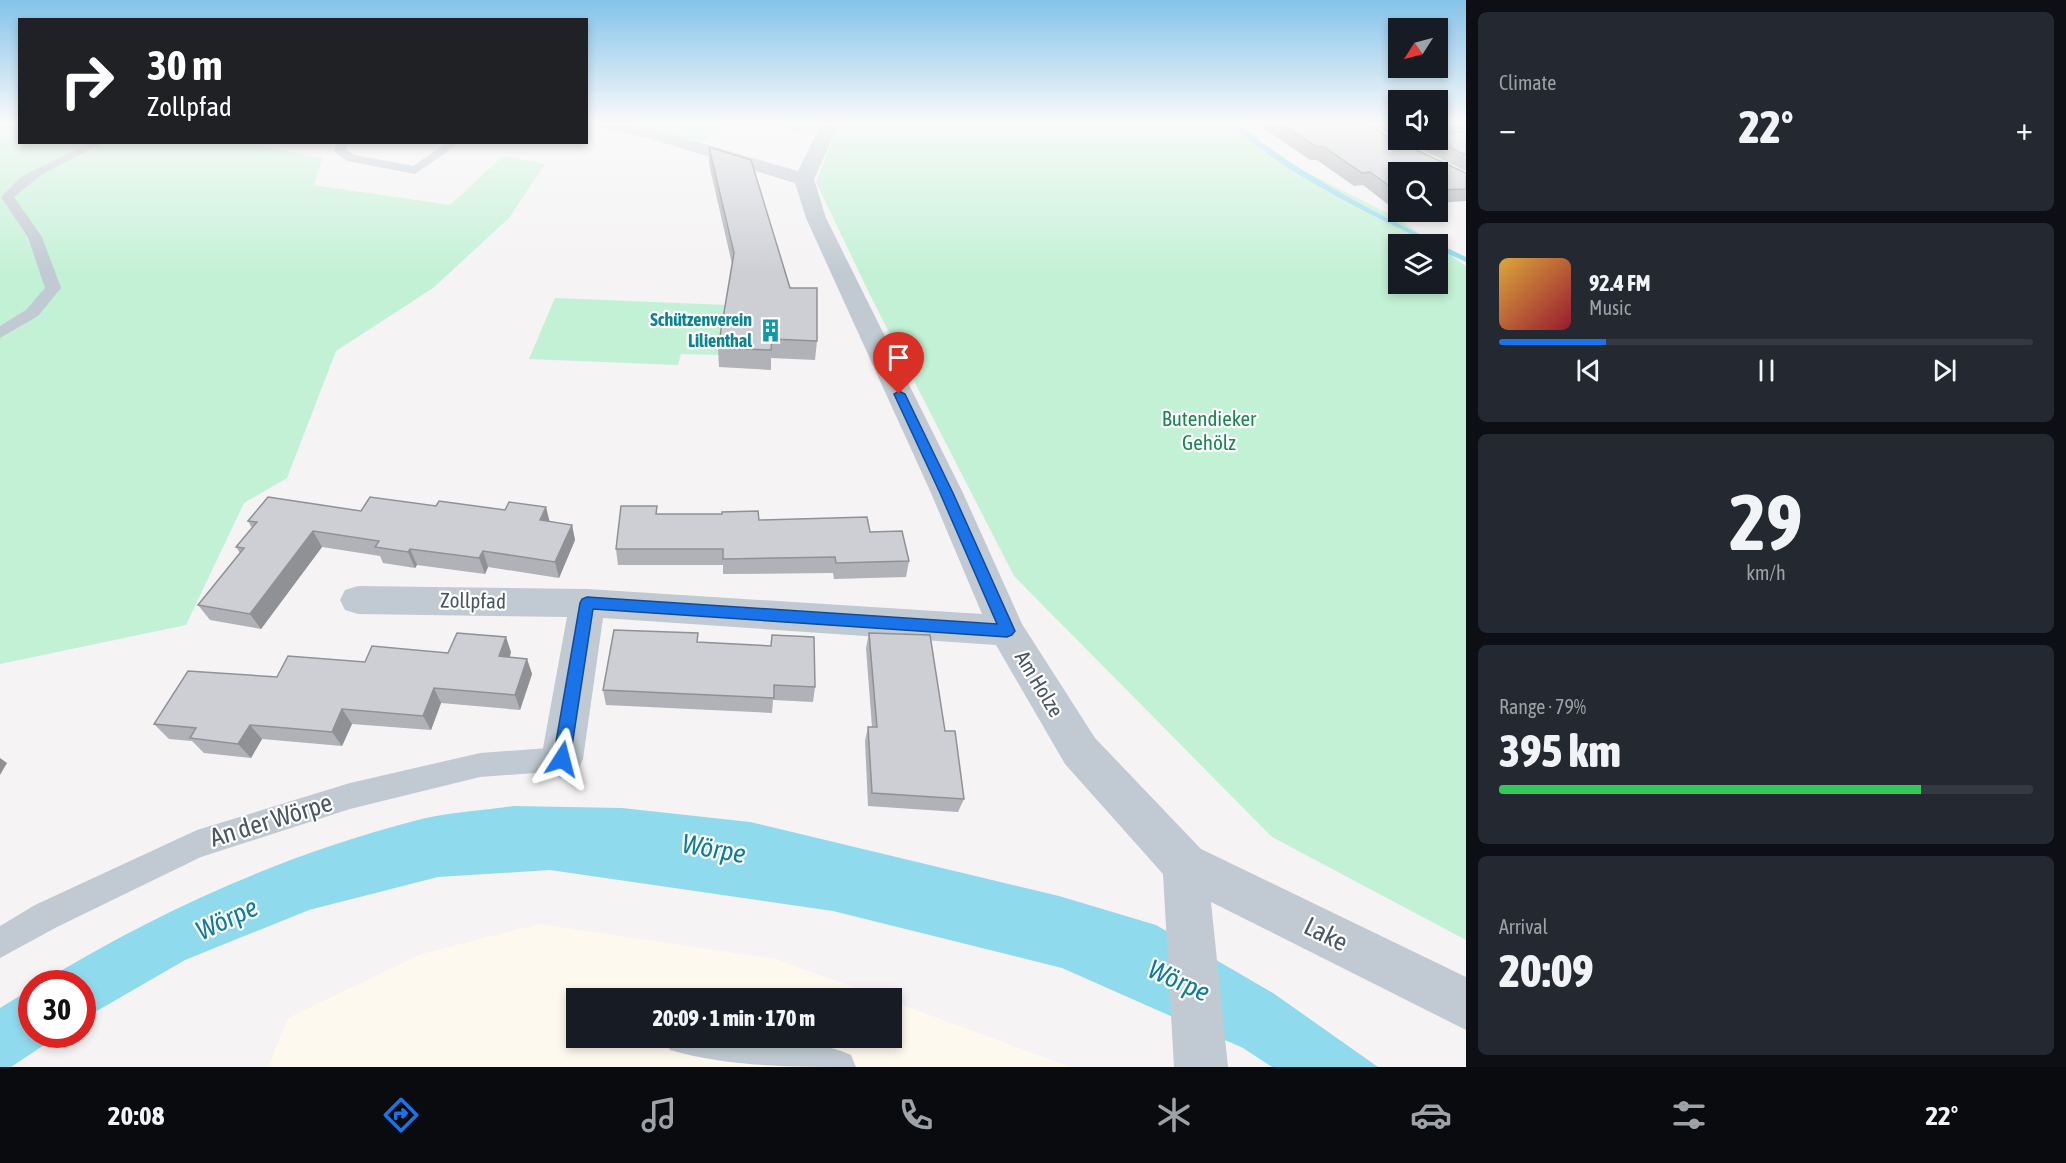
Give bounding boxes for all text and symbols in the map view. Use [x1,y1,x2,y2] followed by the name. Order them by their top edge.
[1388,18,1448,78] north arrow
[1388,18,1448,294] map controls
[147,41,222,89] text: 30 m
[48,42,126,120] icon: right
[1499,71,1556,94] text: Climate
[1388,90,1448,150] button: sound
[147,91,232,122] text: Zollpfad
[1739,101,1793,153] text: 22°
[1499,109,1516,147] text: −
[2016,109,2033,147] text: +
[1388,162,1448,222] button: search
[1388,234,1448,294] button: layers
[1589,270,1651,296] text: 92.4 FM
[1589,296,1631,319] text: Music
[650,309,752,351] place label: Schützenverein Lilienthal
[757,317,783,343] building icon: Schützenverein Lilienthal
[873,332,924,394] pin
[882,341,915,374] icon: arrive
[1572,354,1605,387] icon: previous
[1750,354,1783,387] icon: pause
[1928,354,1961,387] icon: next
[1162,406,1257,454] park label: Butendieker Gehölz
[1729,477,1803,567] text: 29
[1746,561,1786,584] text: km/h
[440,587,506,613] street label: Zollpfad
[1011,646,1069,721] street label: Am Holze
[1499,695,1586,718] text: Range · 79%
[1499,725,1621,777] text: 395 km
[530,727,594,791] position arrow
[206,787,336,853] street label: An der Wörpe
[680,828,749,869] water label: Wörpe
[191,891,263,946] water label: Wörpe
[1299,911,1353,957] street label: Lake
[1499,915,1548,938] text: Arrival
[1499,945,1593,997] text: 20:09
[1143,953,1215,1008] water label: Wörpe
[18,970,96,1048] speed limit sign: 30
[653,1005,815,1031] text: 20:09 · 1 min · 170 m
[380,1094,422,1136] icon: directions
[638,1094,680,1136] icon: music
[895,1094,937,1136] icon: phone
[1153,1094,1195,1136] icon: climate
[1410,1094,1452,1136] icon: car
[1668,1094,1710,1136] icon: filters
[108,1100,164,1131] text: 20:08
[1925,1100,1958,1131] text: 22°

